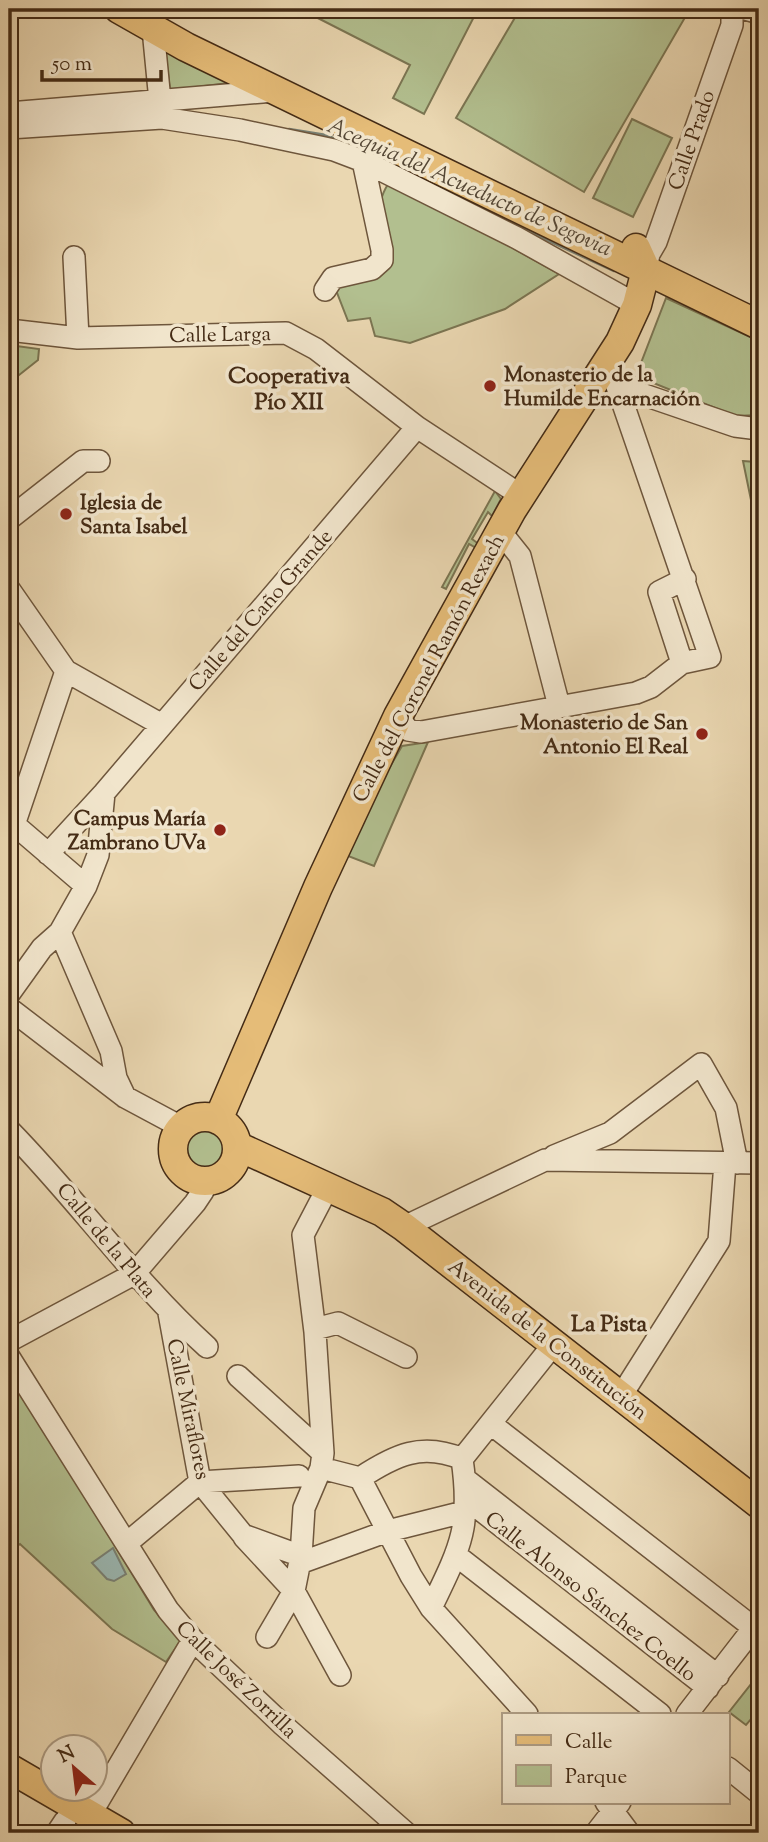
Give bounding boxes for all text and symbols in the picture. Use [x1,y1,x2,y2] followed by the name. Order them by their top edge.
[42,38,161,82] scale bar
[51,50,92,80] text: 50 m
[662,87,724,195] street label: Calle Prado
[321,110,617,266] water label: Acequia del Acueducto de Segovia
[169,320,272,352] street label: Calle Larga
[228,361,351,420] district label: Cooperativa Pío XII
[504,361,701,415] place label: Monasterio de la Humilde Encarnación
[482,378,498,394] marker: Monasterio de la Humilde Encarnación
[80,489,188,543] place label: Iglesia de Santa Isabel
[58,506,74,522] marker: Iglesia de Santa Isabel
[182,524,341,699] street label: Calle del Caño Grande
[346,529,513,808] street label: Calle del Coronel Ramón Rexach
[520,709,689,763] place label: Monasterio de San Antonio El Real
[694,726,710,742] marker: Monasterio de San Antonio El Real
[68,805,206,859] place label: Campus María Zambrano UVa
[212,822,228,838] marker: Campus María Zambrano UVa
[48,1177,163,1306] street label: Calle de la Plata
[440,1253,653,1428] street label: Avenida de la Constitución
[571,1309,647,1342] district label: La Pista
[157,1336,217,1483] street label: Calle Miraflores
[478,1505,702,1690] street label: Calle Alonso Sánchez Coello
[168,1615,303,1747] street label: Calle José Zorrilla
[502,1713,730,1804] legend
[565,1728,613,1758] text: Calle
[38,1734,108,1804] north arrow
[54,1740,80,1771] text: N
[565,1763,627,1793] text: Parque

